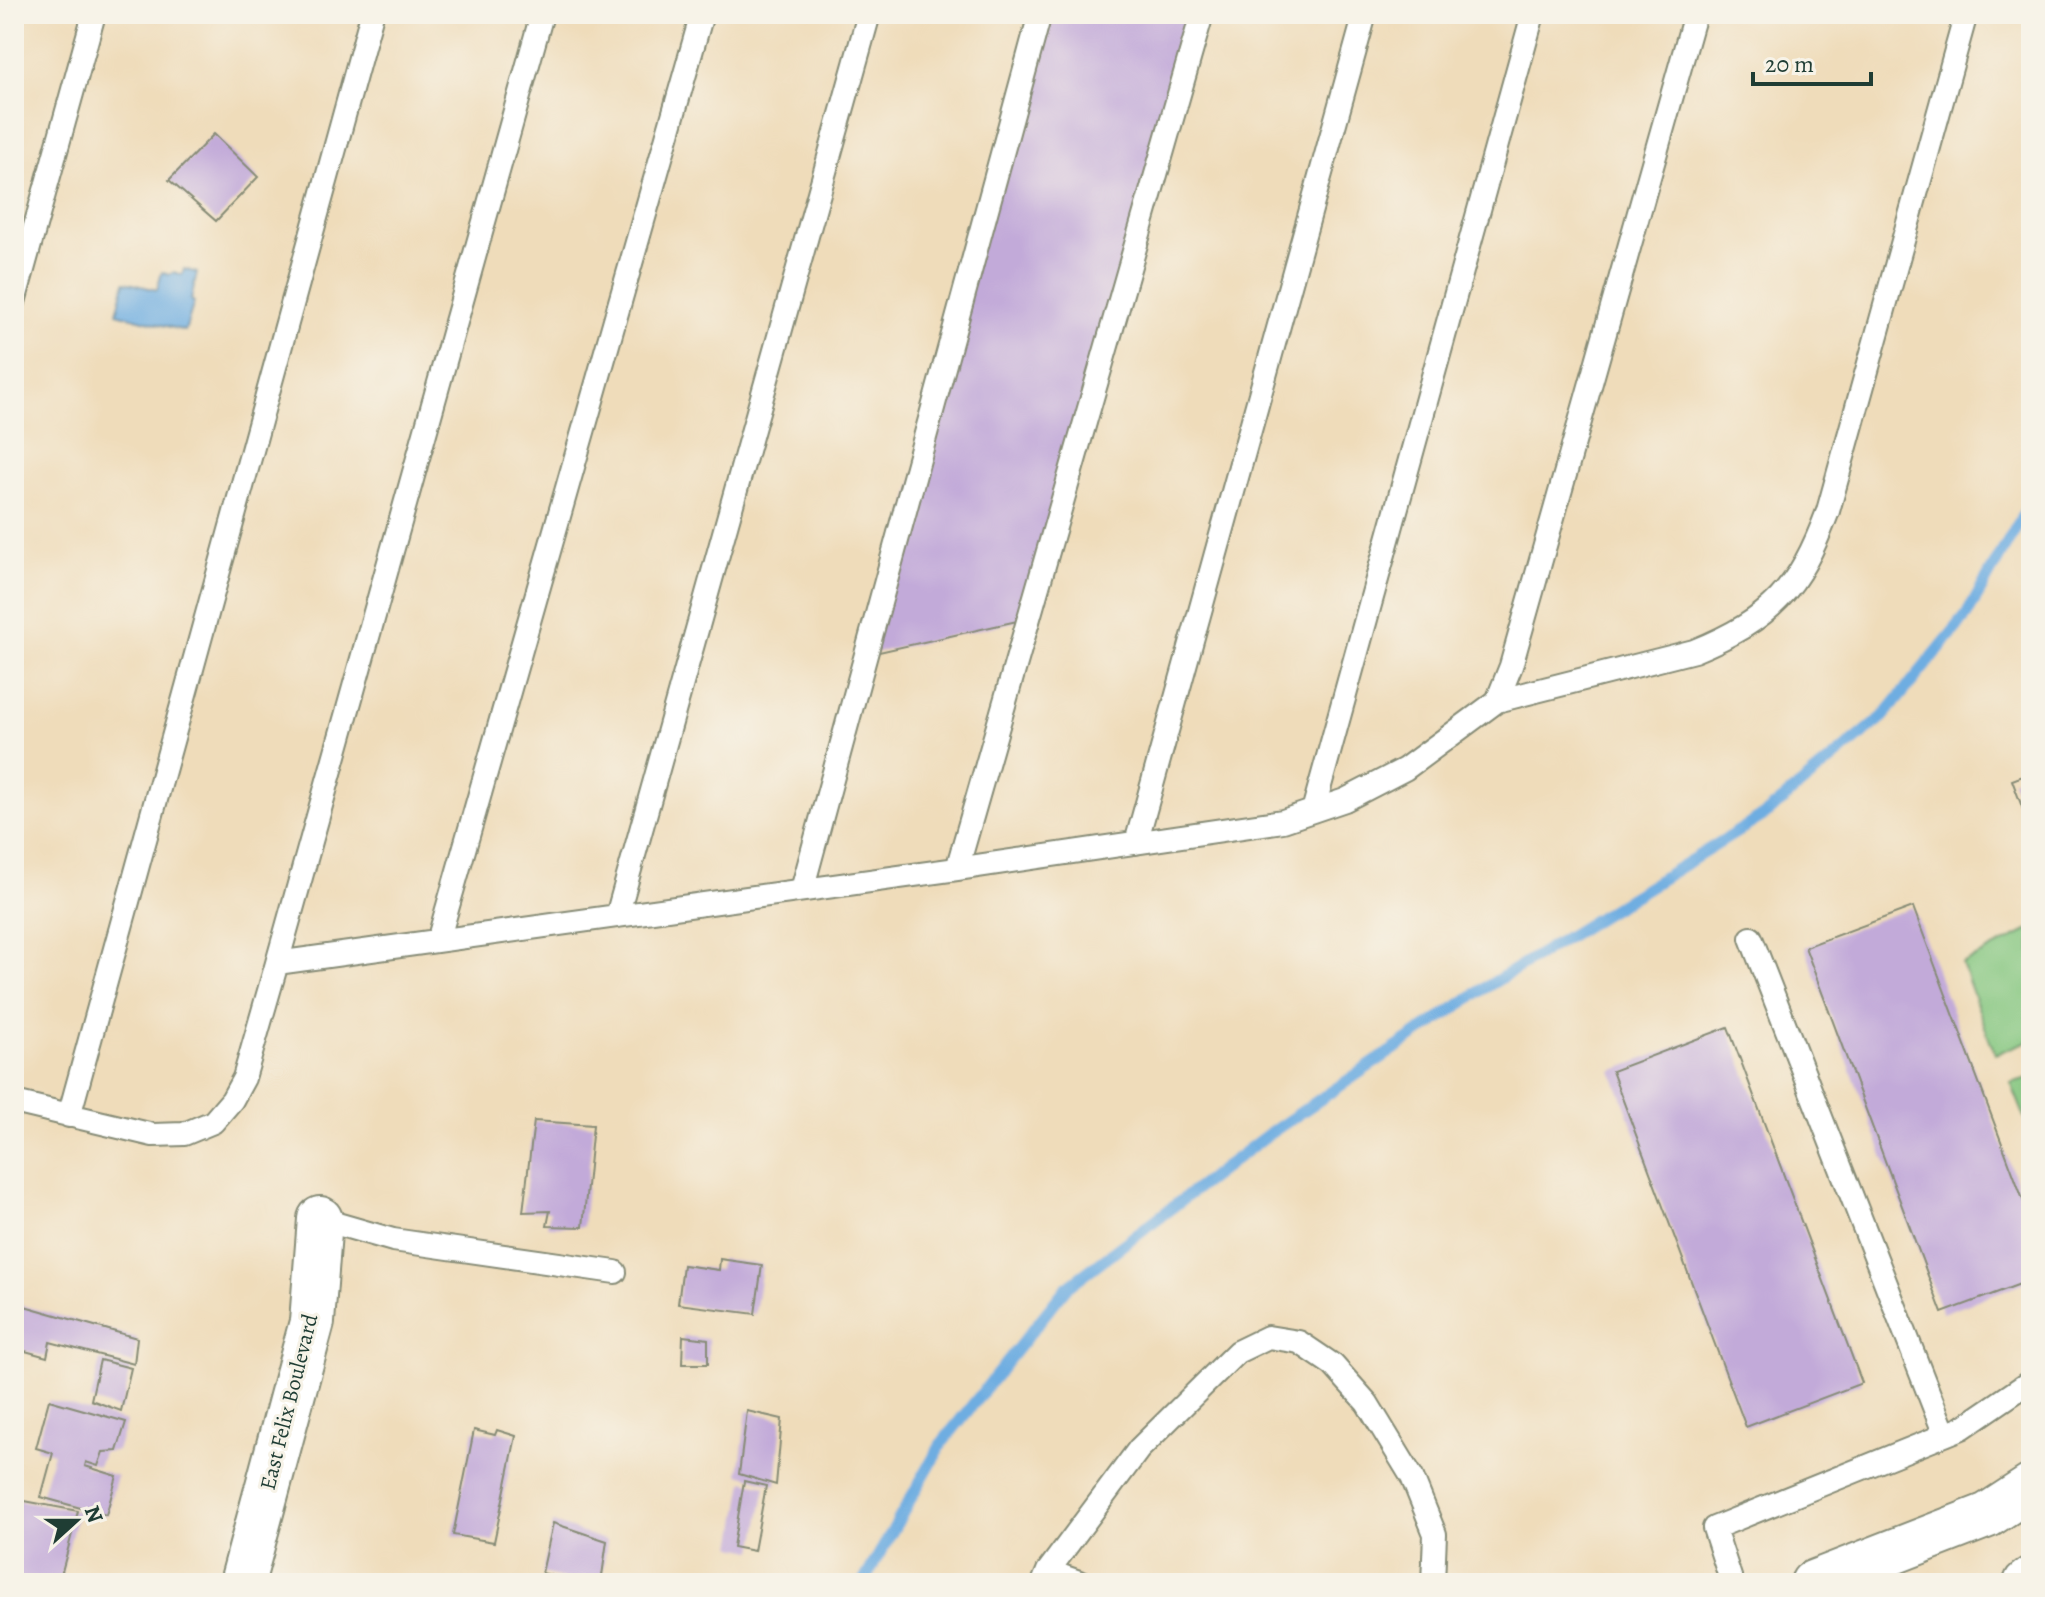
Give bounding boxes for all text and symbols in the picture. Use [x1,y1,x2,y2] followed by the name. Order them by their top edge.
[1753,36,1871,86] scale bar
[1765,48,1814,80] text: 20 m
[253,1311,325,1493] street label: East Felix Boulevard
[36,1481,116,1561] north arrow
[77,1501,111,1527] text: N

